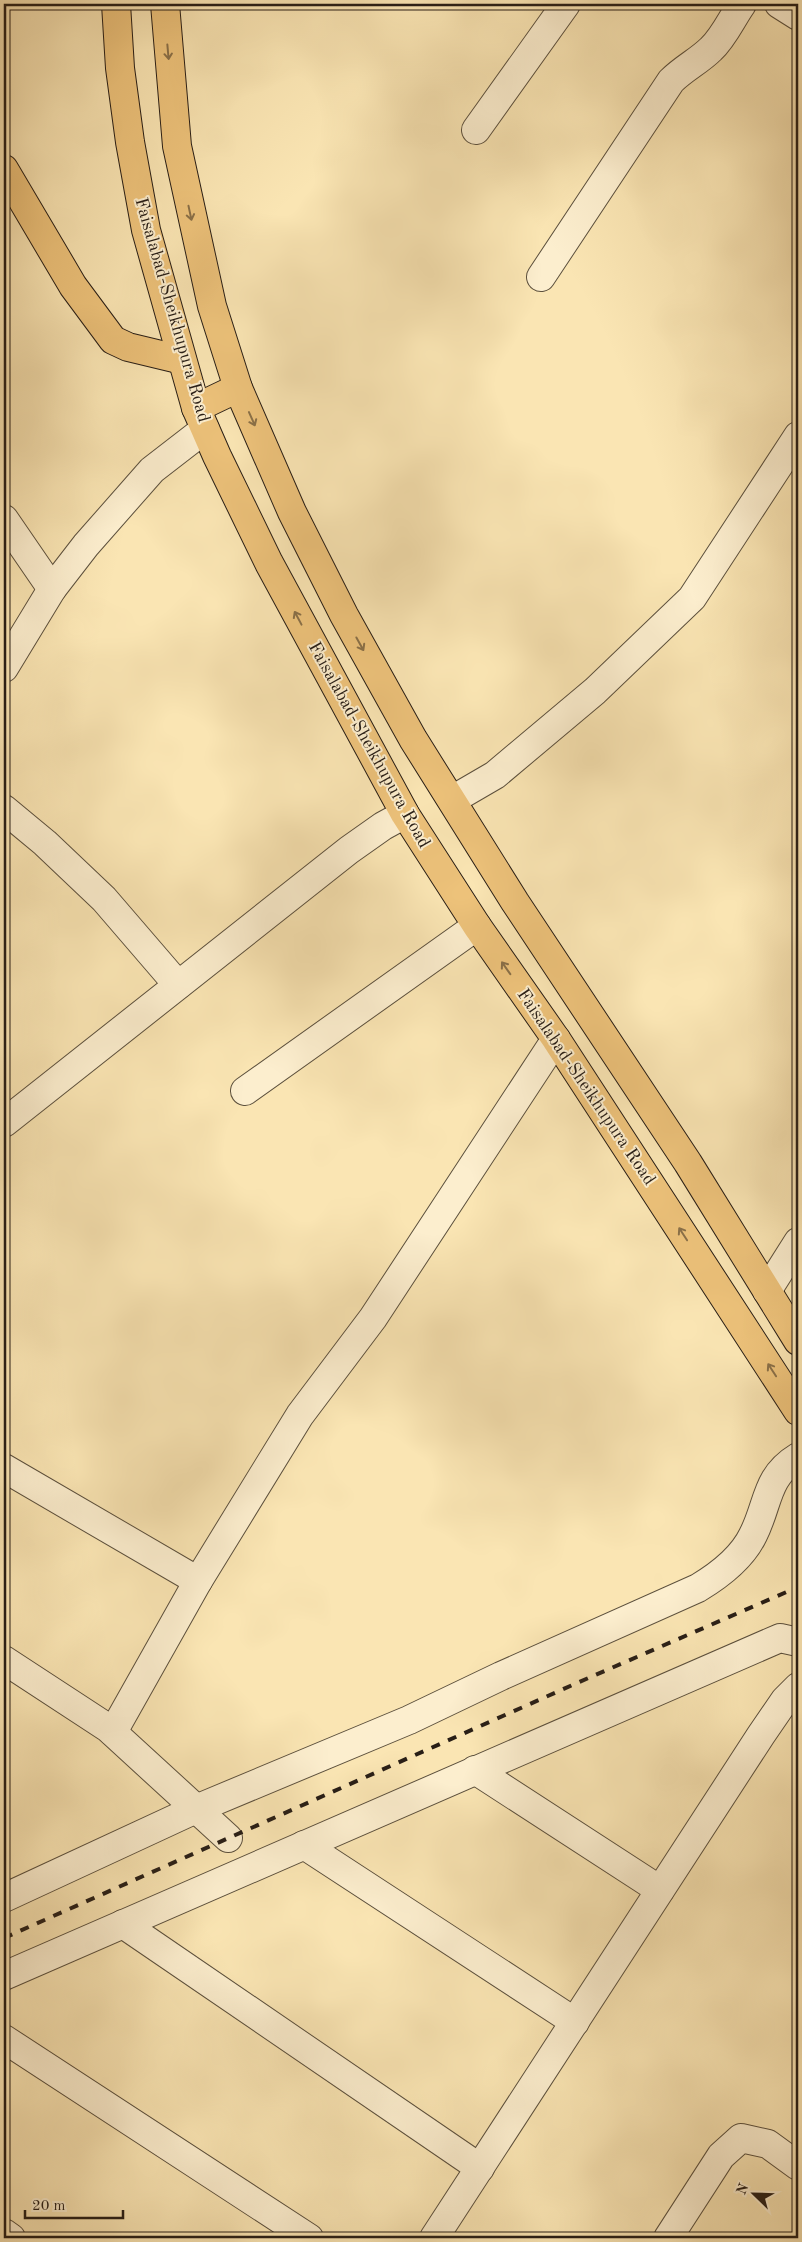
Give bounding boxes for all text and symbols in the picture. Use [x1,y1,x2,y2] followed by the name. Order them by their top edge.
[163,44,173,60] one-way arrow
[131,196,213,424] street label: Faisalabad-Sheikhupura Road
[186,205,196,221] one-way arrow
[248,411,258,426] one-way arrow
[293,611,303,625] one-way arrow
[356,636,365,651] one-way arrow
[305,639,433,851] street label: Faisalabad-Sheikhupura Road
[501,961,511,975] one-way arrow
[514,986,658,1188] street label: Faisalabad-Sheikhupura Road
[678,1228,688,1242] one-way arrow
[766,1364,776,1378] one-way arrow
[730,2170,780,2220] north arrow
[734,2181,752,2197] text: N
[25,2187,122,2219] scale bar
[32,2199,66,2214] text: 20 m

